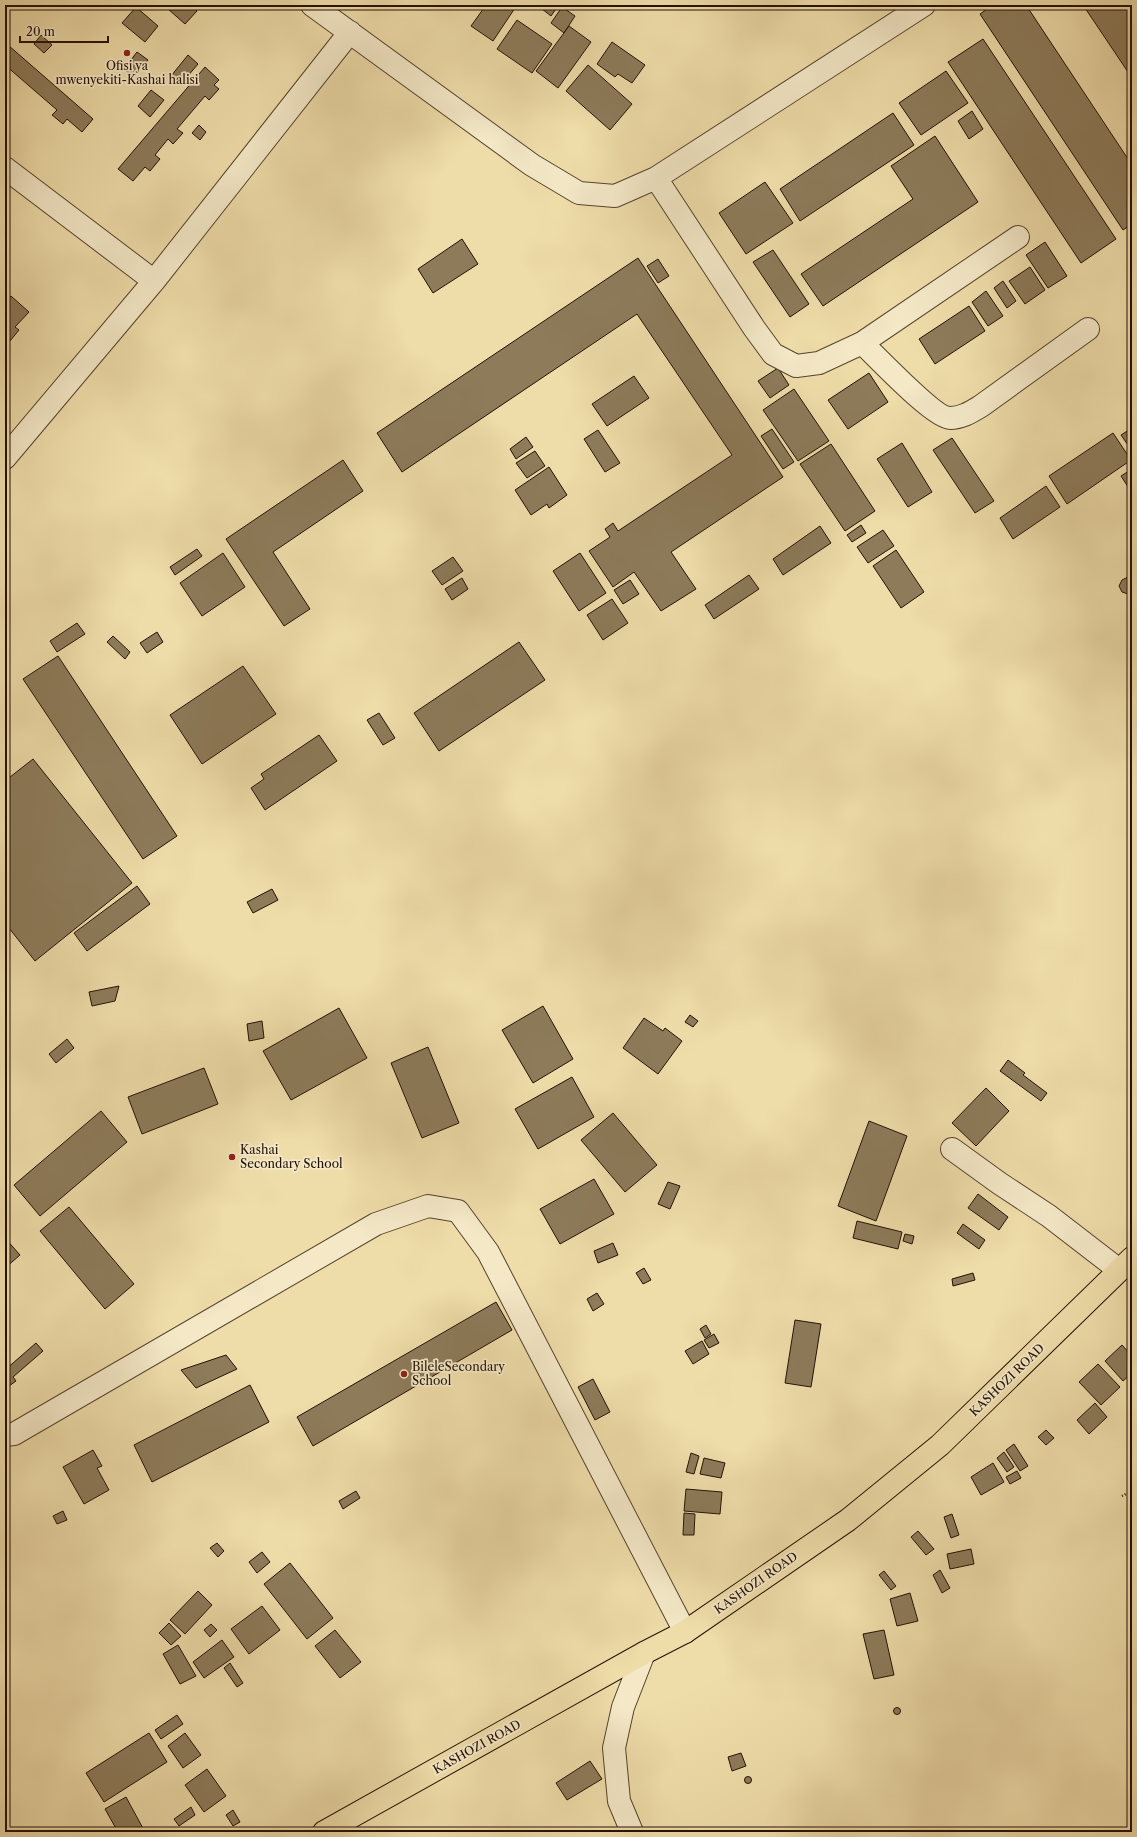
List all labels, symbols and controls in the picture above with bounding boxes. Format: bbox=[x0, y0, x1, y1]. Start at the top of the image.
scale bar bbox=[20, 18, 108, 44]
text: 20 m bbox=[26, 24, 55, 39]
marker: Ofisi ya mwenyekiti-Kashai halisi bbox=[122, 48, 132, 58]
place label: Ofisi ya mwenyekiti-Kashai halisi bbox=[56, 58, 199, 87]
place label: Kashai Secondary School bbox=[240, 1142, 343, 1171]
marker: Kashai Secondary School bbox=[227, 1152, 237, 1162]
street label: KASHOZI ROAD bbox=[966, 1340, 1047, 1419]
place label: BileleSecondary School bbox=[412, 1359, 505, 1388]
marker: BileleSecondary School bbox=[399, 1369, 409, 1379]
street label: KASHOZI ROAD bbox=[711, 1548, 800, 1617]
street label: KASHOZI ROAD bbox=[430, 1716, 524, 1777]

